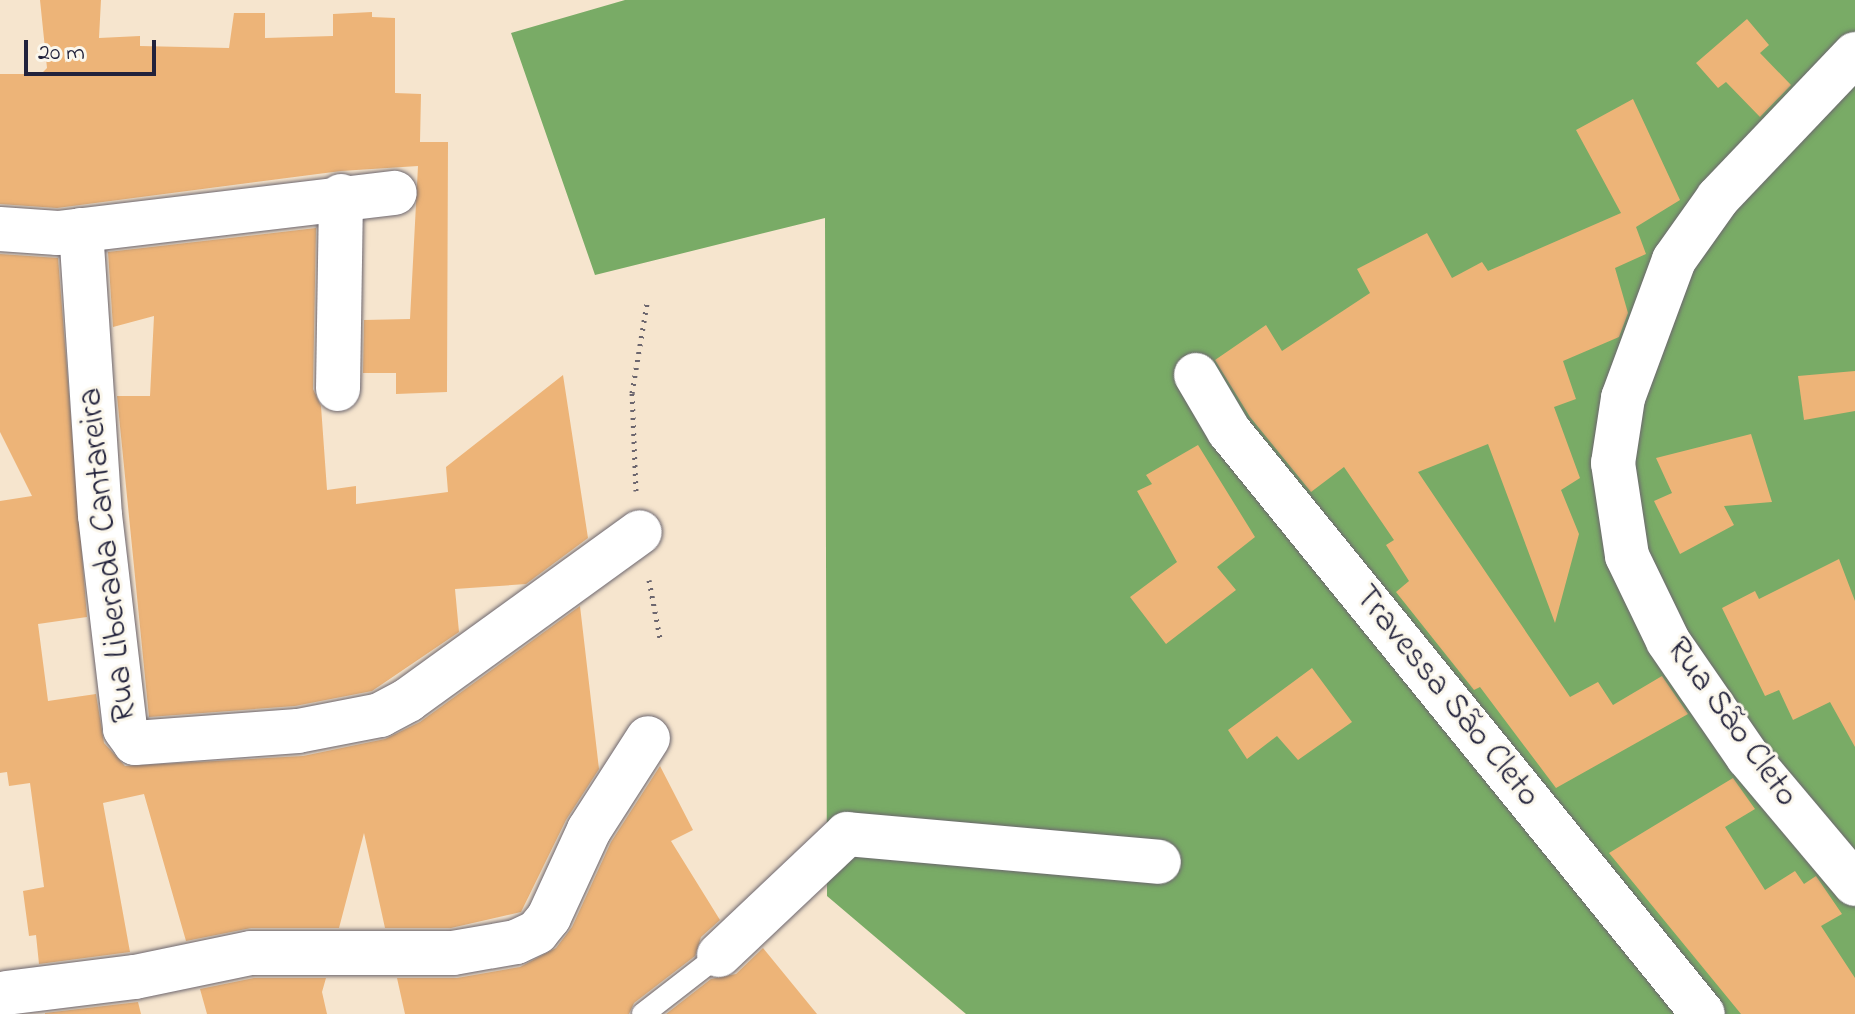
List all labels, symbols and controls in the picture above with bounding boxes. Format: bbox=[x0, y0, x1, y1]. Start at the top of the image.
scale bar bbox=[28, 24, 160, 74]
text: 20 m bbox=[38, 36, 85, 71]
street label: Rua Liberada Cantareira bbox=[71, 386, 147, 724]
street label: Travessa São Cleto bbox=[1344, 578, 1548, 816]
street label: Rua São Cleto bbox=[1656, 631, 1806, 815]

